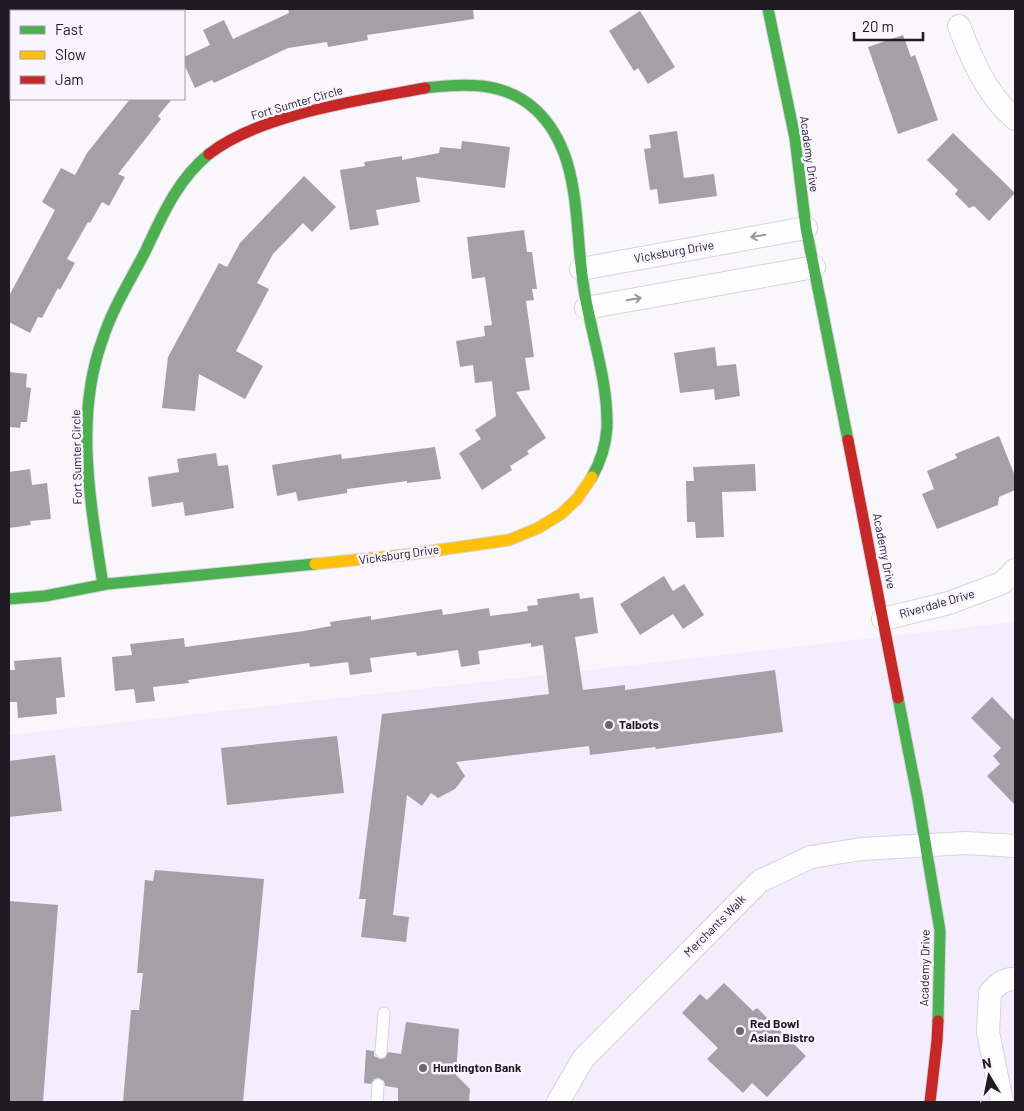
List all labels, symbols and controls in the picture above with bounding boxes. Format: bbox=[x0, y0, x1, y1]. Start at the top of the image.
legend bbox=[10, 10, 185, 100]
scale bar bbox=[854, 10, 923, 42]
text: 20 m bbox=[862, 17, 894, 35]
text: Fast bbox=[55, 20, 83, 38]
text: Slow bbox=[55, 45, 86, 63]
text: Jam bbox=[55, 70, 84, 88]
street label: Fort Sumter Circle bbox=[249, 82, 344, 122]
street label: Academy Drive bbox=[798, 115, 822, 193]
one-way arrow bbox=[750, 232, 766, 242]
street label: Vicksburg Drive bbox=[633, 237, 715, 265]
one-way arrow bbox=[625, 294, 641, 304]
street label: Fort Sumter Circle bbox=[68, 409, 84, 505]
street label: Academy Drive bbox=[871, 512, 899, 590]
street label: Vicksburg Drive bbox=[358, 541, 440, 567]
street label: Riverdale Drive bbox=[898, 586, 976, 620]
place label: Talbots bbox=[619, 717, 659, 731]
marker: Talbots bbox=[603, 719, 615, 731]
street label: Merchants Walk bbox=[680, 891, 748, 959]
street label: Academy Drive bbox=[916, 929, 932, 1007]
place label: Red Bowl Asian Bistro bbox=[750, 1016, 815, 1044]
marker: Red Bowl Asian Bistro bbox=[734, 1025, 746, 1037]
north arrow bbox=[964, 1051, 1014, 1101]
text: N bbox=[981, 1054, 993, 1072]
place label: Huntington Bank bbox=[433, 1060, 522, 1074]
marker: Huntington Bank bbox=[417, 1062, 429, 1074]

